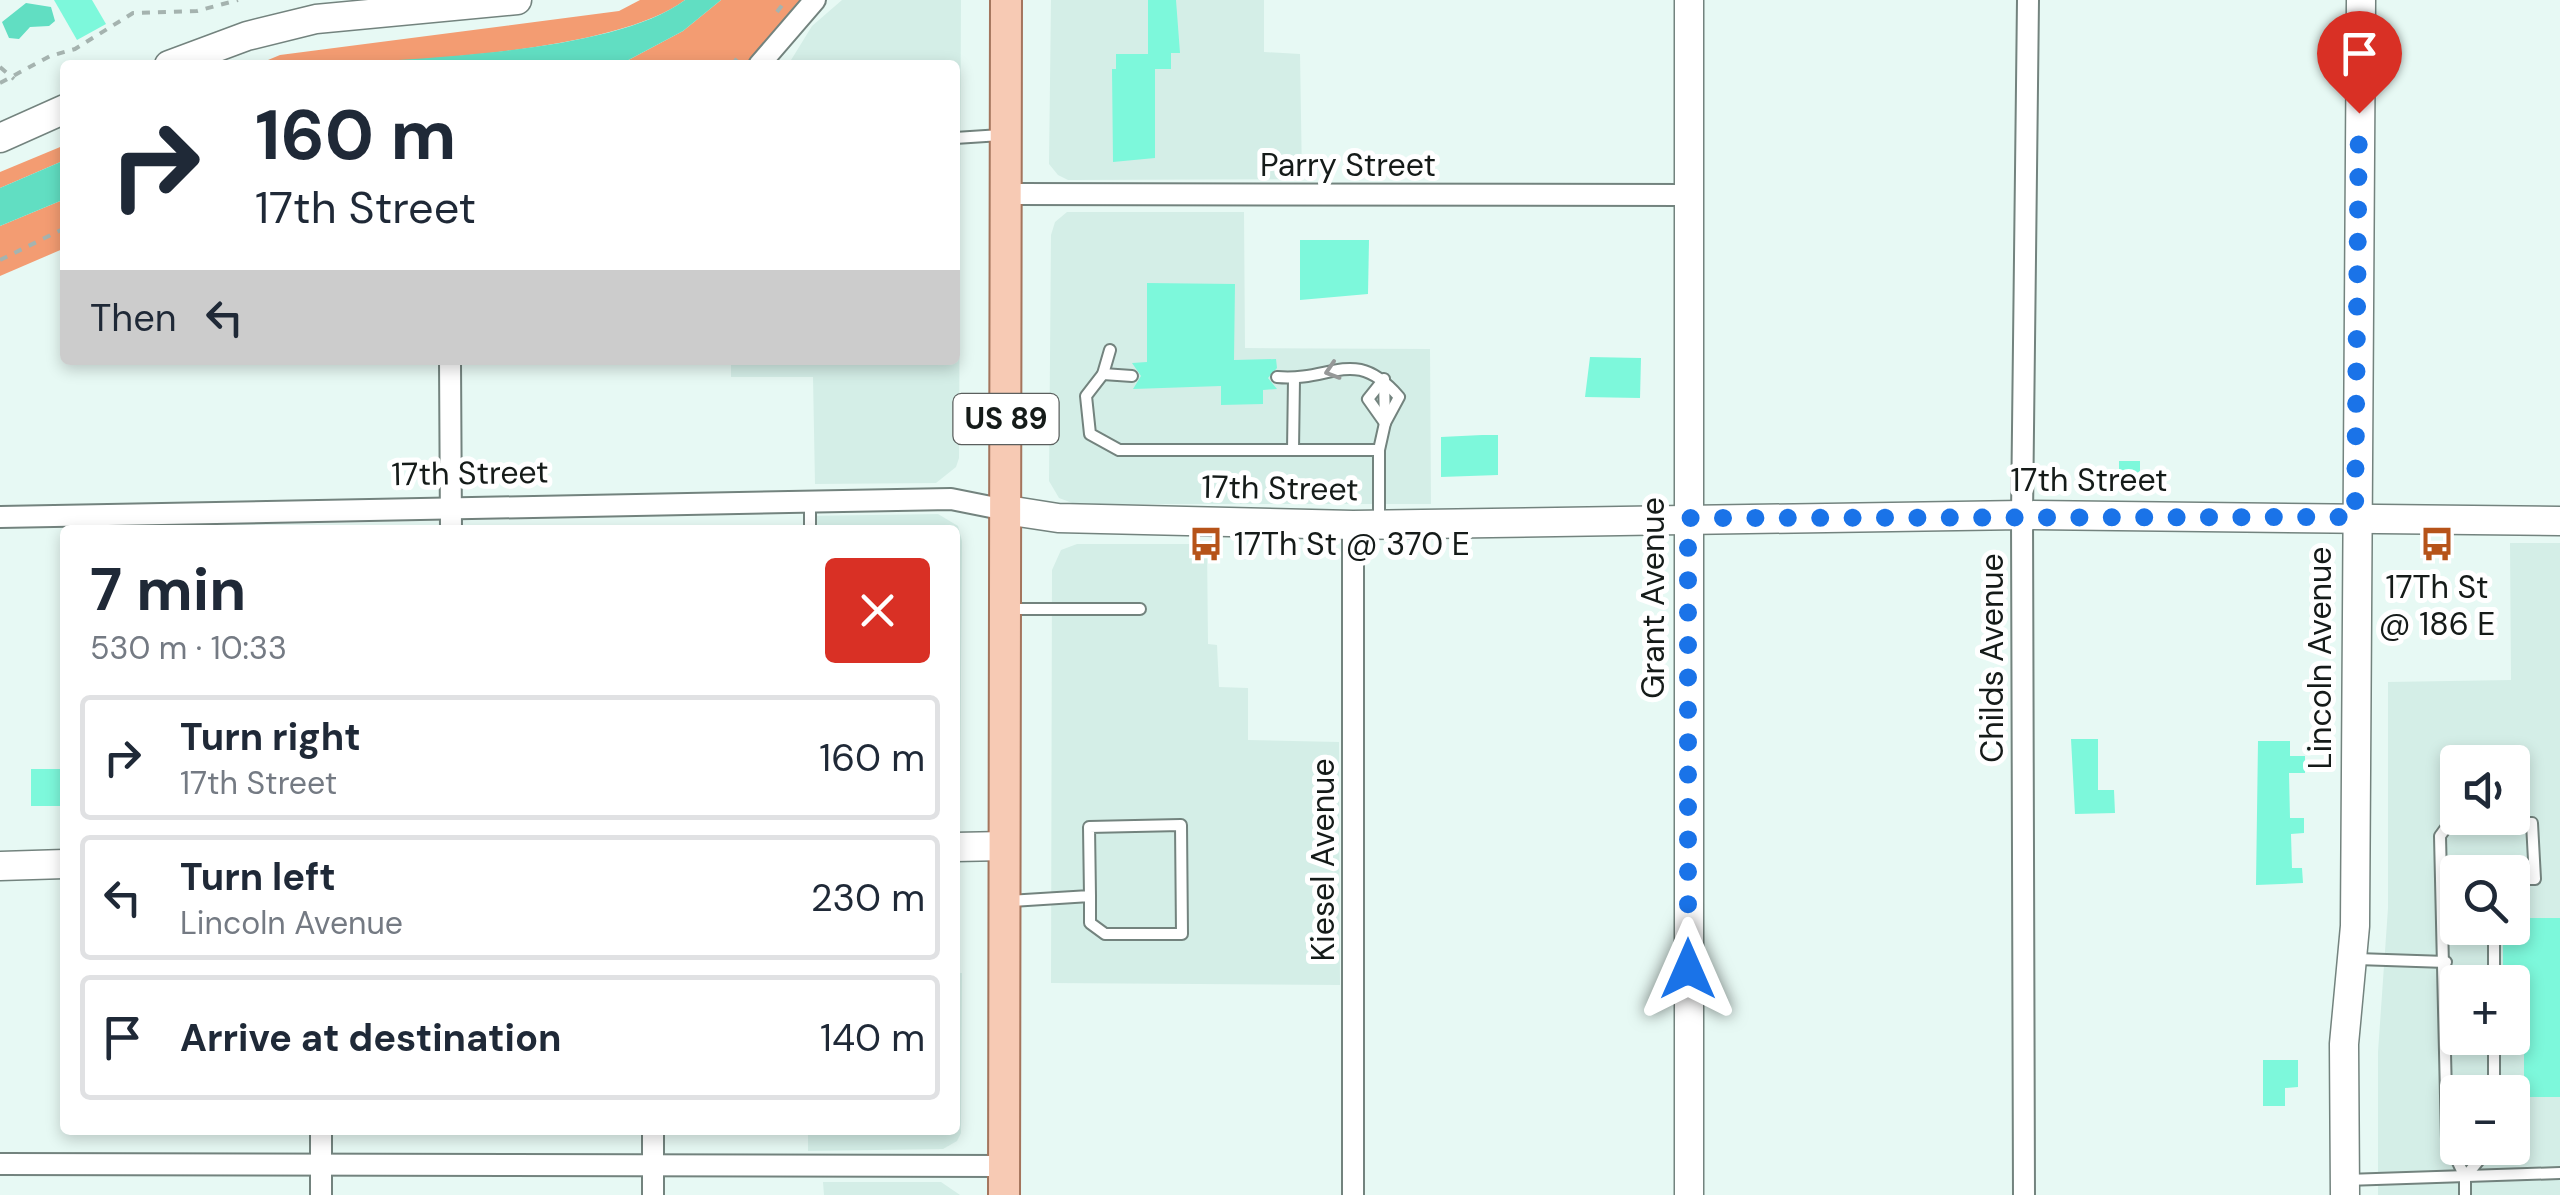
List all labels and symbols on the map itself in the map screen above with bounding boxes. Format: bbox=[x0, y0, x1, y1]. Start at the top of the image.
pin bbox=[2317, 11, 2402, 114]
street label: Parry Street bbox=[1260, 144, 1436, 186]
one-way arrow bbox=[1325, 359, 1342, 380]
road number: US 89 bbox=[954, 394, 1058, 444]
street label: 17th Street bbox=[391, 451, 549, 495]
street label: 17th Street bbox=[2010, 459, 2168, 501]
street label: 17th Street bbox=[1201, 466, 1359, 510]
street label: Grant Avenue bbox=[1632, 497, 1674, 699]
place label: 17Th St @ 370 E bbox=[1234, 523, 1470, 565]
bus stop icon: 17Th St @ 370 E bbox=[1187, 525, 1225, 563]
bus stop icon: 17Th St @ 186 E bbox=[2418, 525, 2456, 563]
street label: Lincoln Avenue bbox=[2299, 547, 2341, 769]
street label: Childs Avenue bbox=[1971, 553, 2013, 763]
place label: 17Th St @ 186 E bbox=[2379, 566, 2495, 645]
street label: Kiesel Avenue bbox=[1302, 758, 1344, 962]
position arrow bbox=[1636, 917, 1740, 1021]

